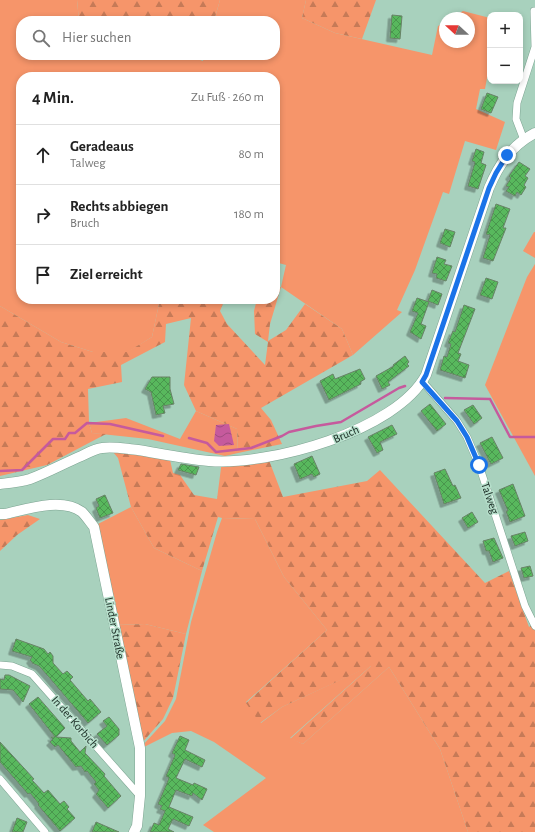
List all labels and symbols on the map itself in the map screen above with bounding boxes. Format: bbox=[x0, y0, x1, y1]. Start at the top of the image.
north arrow bbox=[439, 12, 475, 48]
route end bbox=[498, 146, 516, 164]
street label: Bruch bbox=[331, 423, 361, 445]
route start bbox=[470, 456, 488, 474]
street label: Talweg bbox=[479, 481, 501, 516]
street label: Linder Straße bbox=[103, 596, 127, 660]
street label: In der Korbich bbox=[49, 694, 101, 750]

